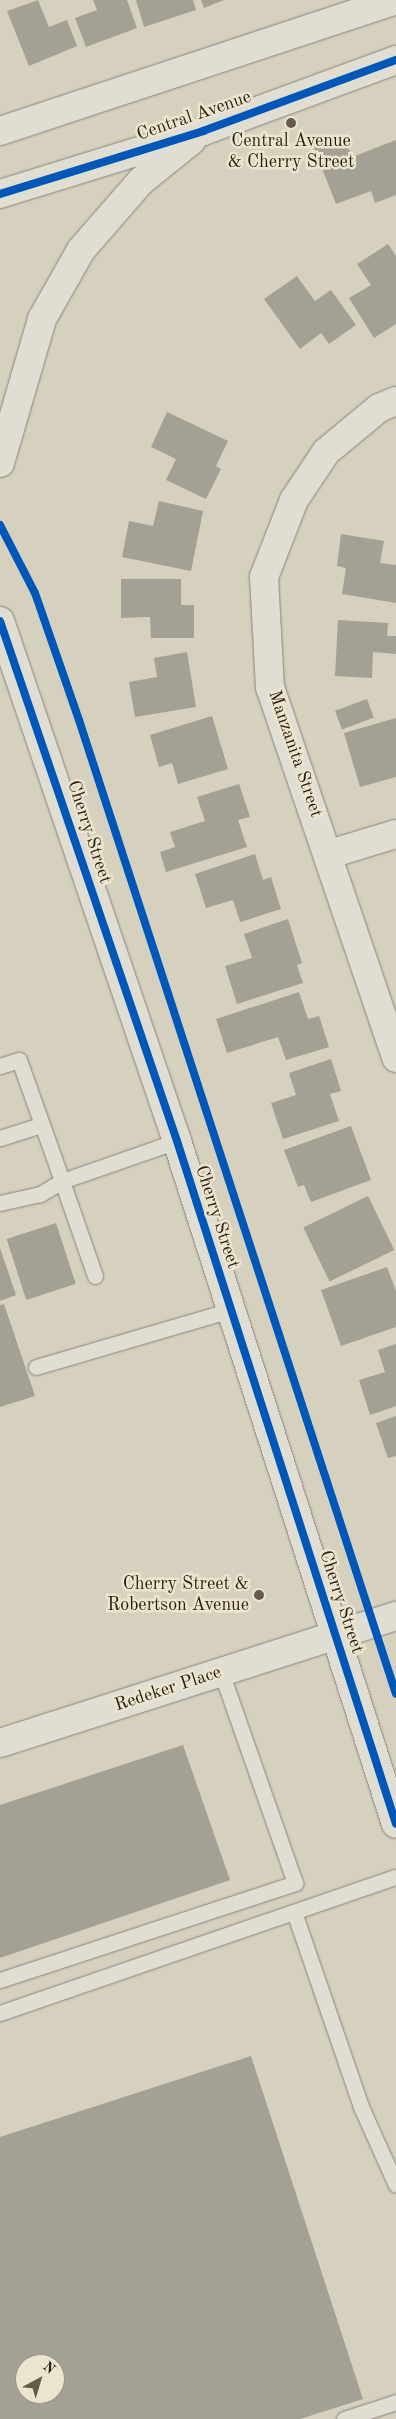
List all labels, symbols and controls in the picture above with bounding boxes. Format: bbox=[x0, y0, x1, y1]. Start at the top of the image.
street label: Central Avenue bbox=[134, 86, 254, 146]
marker: Central Avenue & Cherry Street bbox=[285, 117, 297, 129]
place label: Central Avenue & Cherry Street bbox=[228, 131, 354, 173]
street label: Manzanita Street bbox=[263, 688, 327, 820]
street label: Cherry Street bbox=[62, 778, 116, 886]
street label: Cherry Street bbox=[190, 1163, 244, 1271]
street label: Cherry Street bbox=[314, 1548, 368, 1656]
place label: Cherry Street & Robertson Avenue bbox=[107, 1574, 249, 1616]
marker: Cherry Street & Robertson Avenue bbox=[253, 1589, 265, 1601]
street label: Redeker Place bbox=[112, 1662, 224, 1716]
north arrow bbox=[15, 2354, 65, 2404]
text: N bbox=[40, 2359, 57, 2377]

